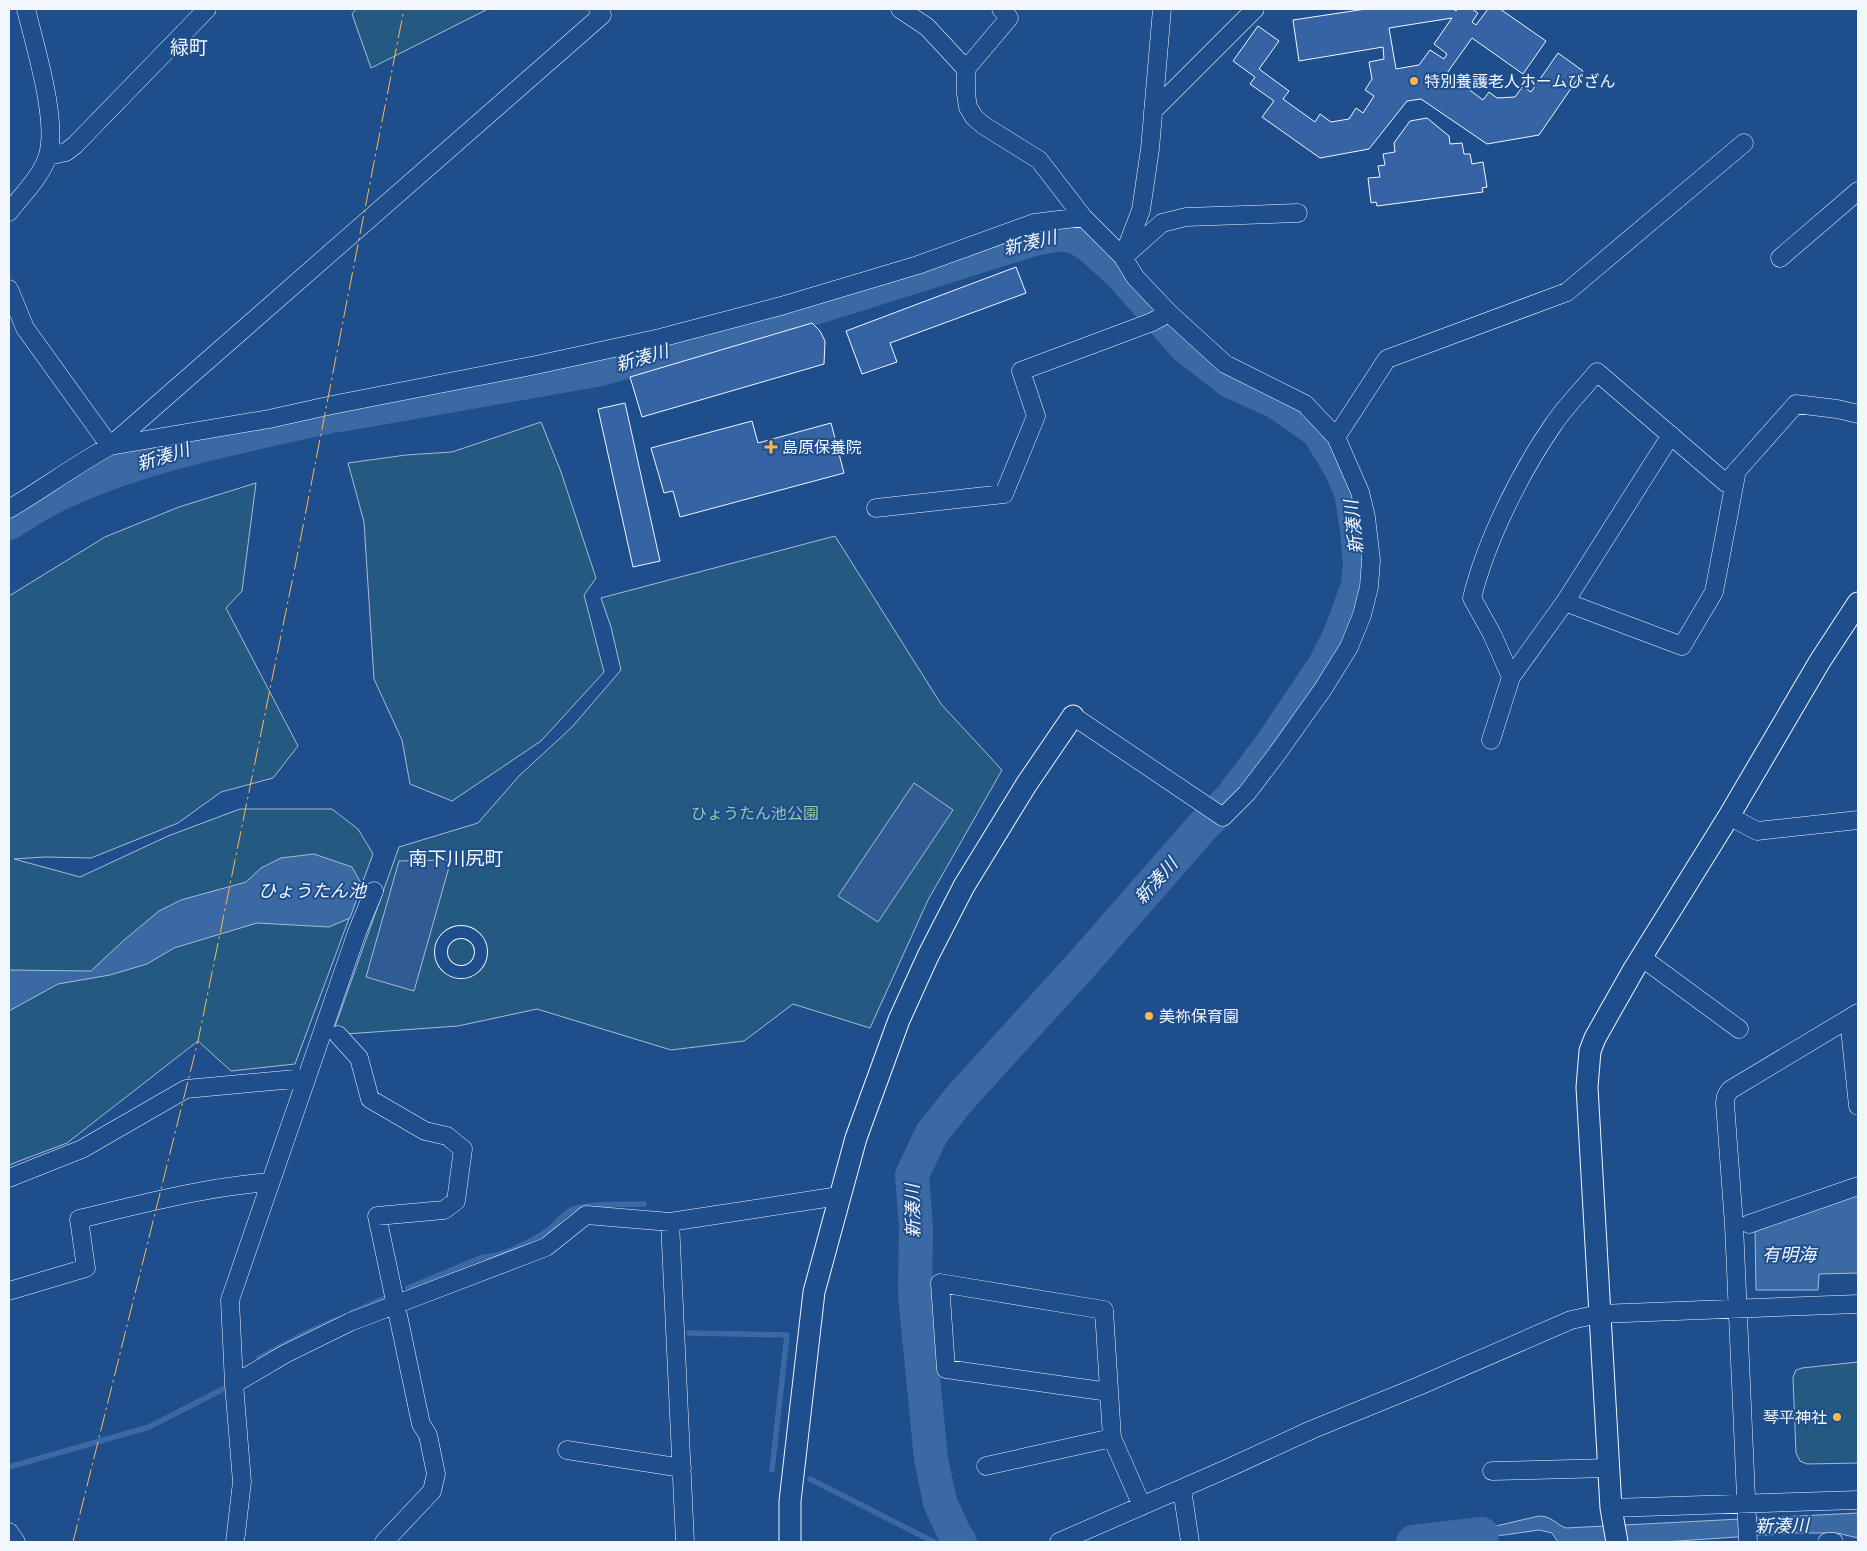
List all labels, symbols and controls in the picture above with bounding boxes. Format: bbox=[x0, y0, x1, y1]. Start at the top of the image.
district label: 緑町 bbox=[170, 36, 208, 58]
place label: 特別養護老人ホームびざん bbox=[1424, 72, 1616, 90]
marker: 特別養護老人ホームびざん bbox=[1408, 75, 1420, 87]
water label: 新湊川 bbox=[1001, 226, 1060, 258]
water label: 新湊川 bbox=[613, 339, 672, 374]
water label: 新湊川 bbox=[134, 438, 193, 474]
place label: 島原保養院 bbox=[782, 438, 862, 456]
marker: 島原保養院 bbox=[764, 440, 778, 454]
water label: 新湊川 bbox=[1340, 497, 1366, 555]
park label: ひょうたん池公園 bbox=[691, 804, 819, 822]
district label: 南下川尻町 bbox=[408, 847, 504, 869]
water label: 新湊川 bbox=[1130, 852, 1182, 907]
water label: ひょうたん池 bbox=[258, 880, 368, 900]
place label: 美祢保育園 bbox=[1159, 1007, 1239, 1025]
marker: 美祢保育園 bbox=[1143, 1010, 1155, 1022]
water label: 新湊川 bbox=[901, 1182, 922, 1238]
water label: 有明海 bbox=[1762, 1244, 1819, 1264]
place label: 琴平神社 bbox=[1763, 1408, 1827, 1426]
marker: 琴平神社 bbox=[1831, 1411, 1843, 1423]
water label: 新湊川 bbox=[1755, 1514, 1811, 1535]

